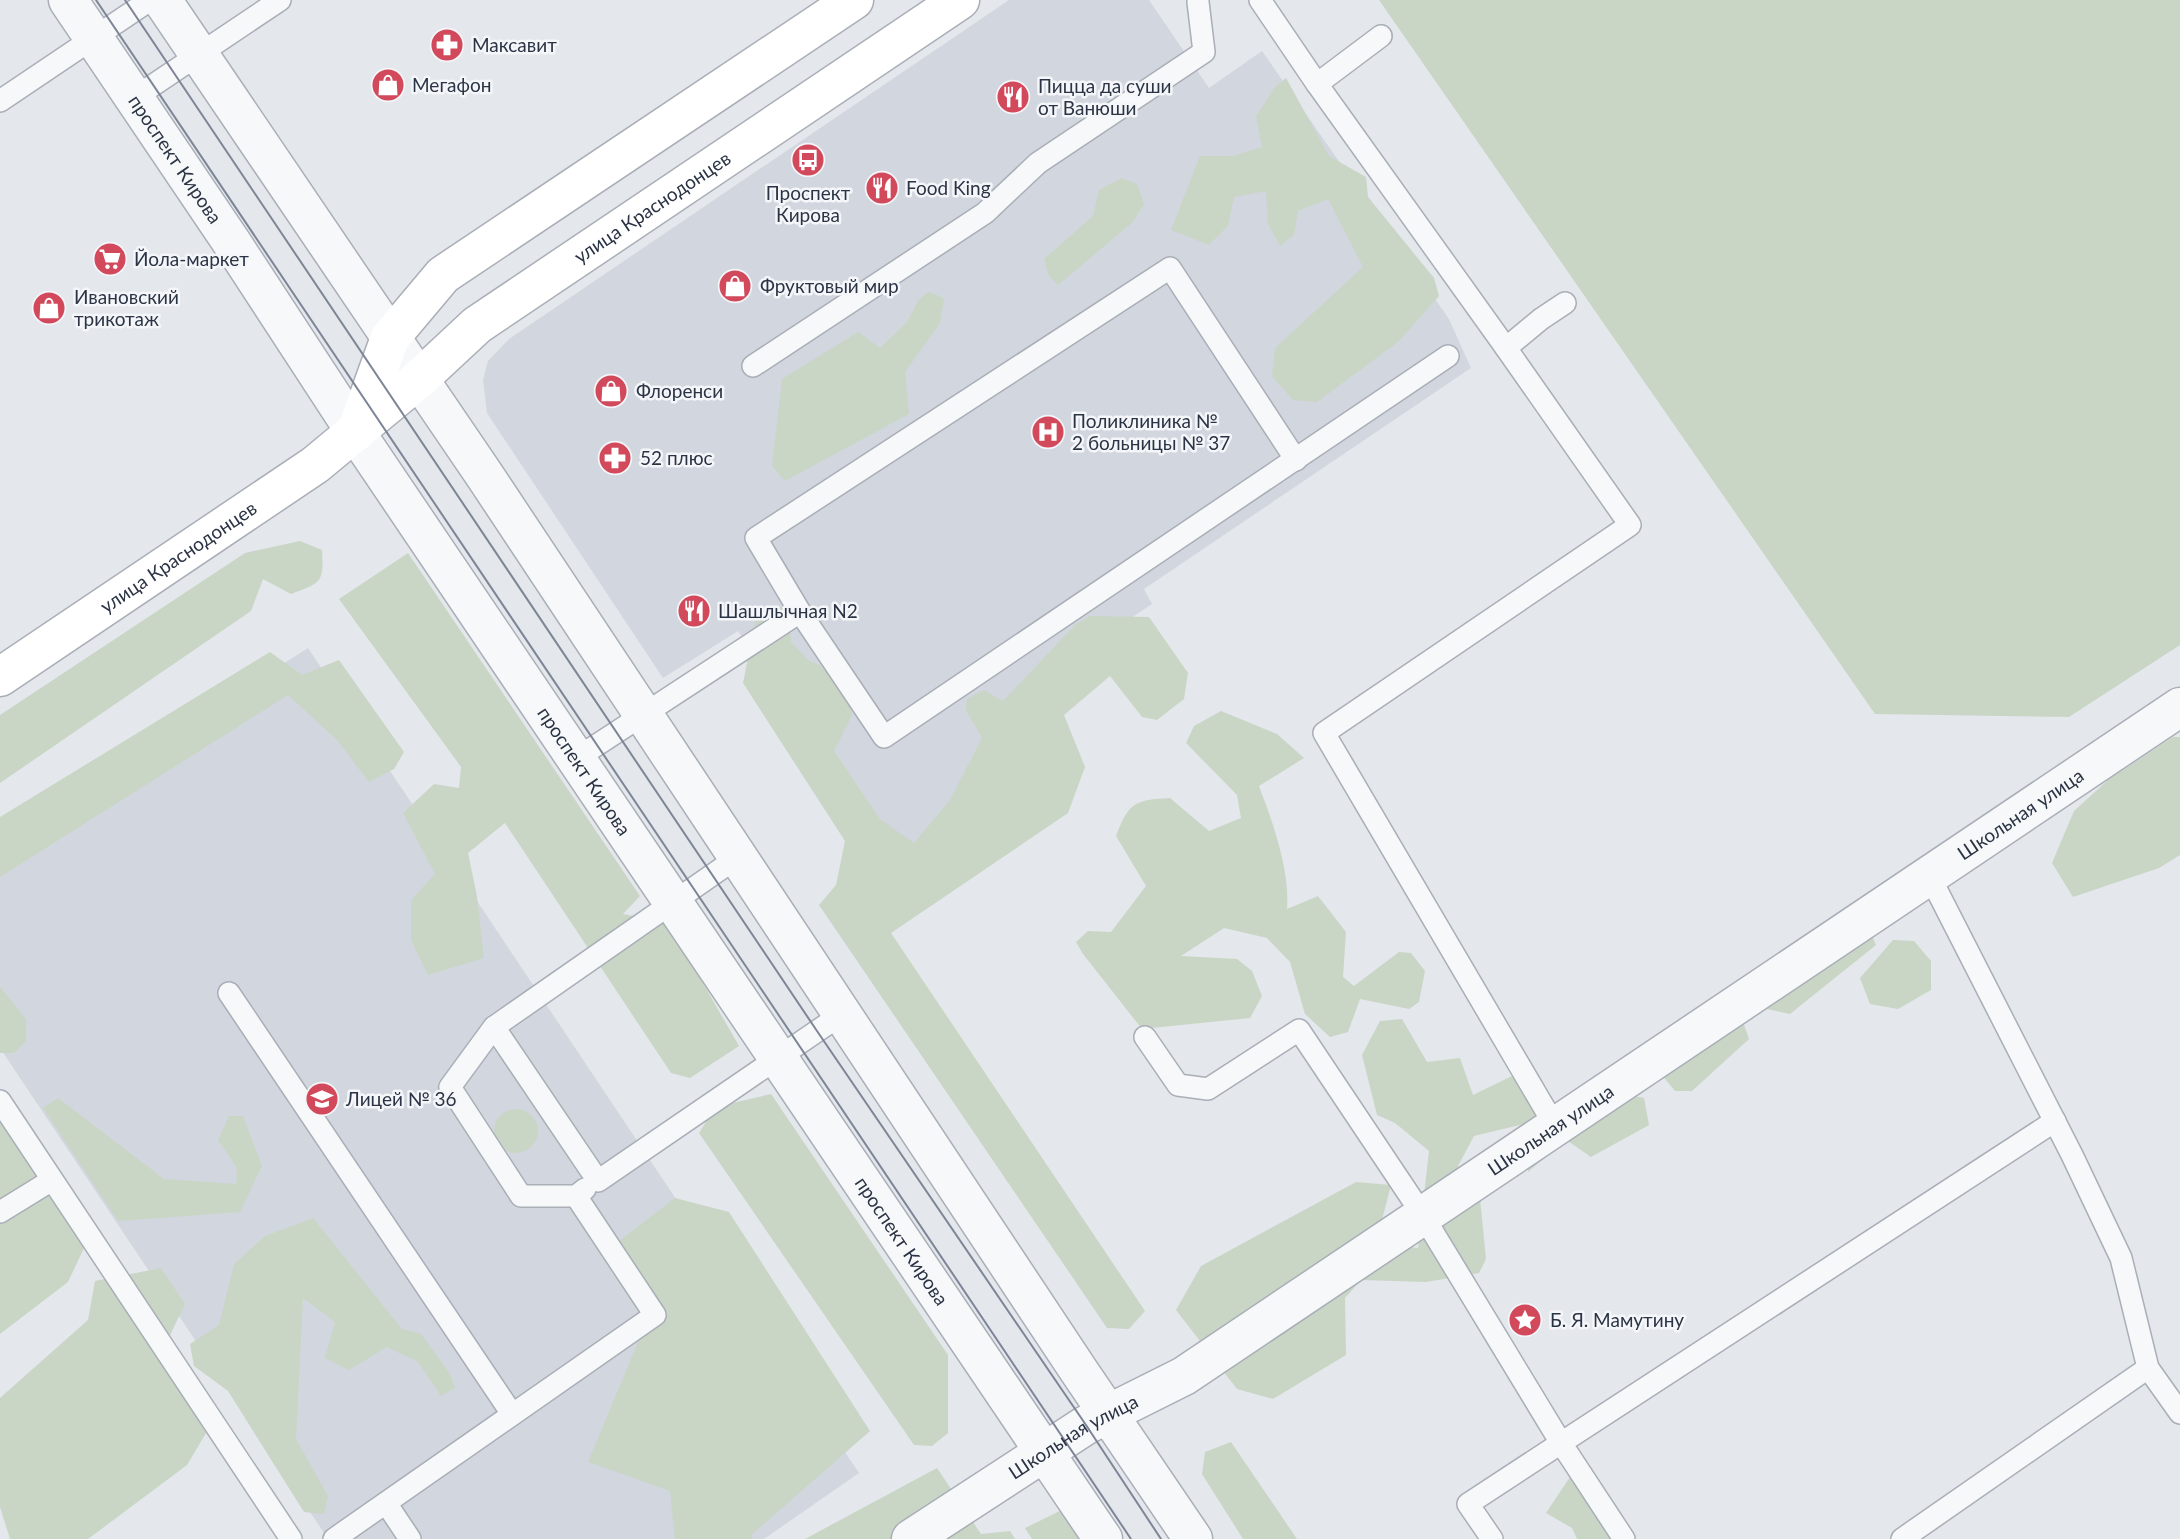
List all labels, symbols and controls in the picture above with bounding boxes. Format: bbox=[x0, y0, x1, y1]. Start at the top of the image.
pharmacy icon: Максавит bbox=[428, 26, 466, 64]
place label: Максавит bbox=[472, 33, 557, 56]
shop icon: Мегафон bbox=[369, 66, 407, 104]
place label: Мегафон bbox=[412, 73, 491, 96]
place label: Пицца да суши от Ванюши bbox=[1038, 74, 1172, 119]
restaurant icon: Пицца да суши от Ванюши bbox=[994, 78, 1032, 116]
street label: проспект Кирова bbox=[124, 90, 227, 228]
bus stop icon: Проспект Кирова bbox=[789, 141, 827, 179]
street label: улица Краснодонцев bbox=[569, 146, 734, 268]
restaurant icon: Food King bbox=[863, 169, 901, 207]
place label: Food King bbox=[906, 176, 991, 199]
place label: Проспект Кирова bbox=[766, 181, 851, 226]
supermarket icon: Йола-маркет bbox=[91, 240, 129, 278]
place label: Йола-маркет bbox=[134, 247, 249, 270]
shop icon: Фруктовый мир bbox=[716, 267, 754, 305]
place label: Фруктовый мир bbox=[760, 274, 899, 297]
place label: Ивановский трикотаж bbox=[74, 285, 179, 330]
shop icon: Ивановский трикотаж bbox=[30, 289, 68, 327]
shop icon: Флоренси bbox=[592, 372, 630, 410]
place label: Флоренси bbox=[636, 379, 723, 402]
place label: Поликлиника № 2 больницы № 37 bbox=[1072, 409, 1230, 454]
hospital icon: Поликлиника № 2 больницы № 37 bbox=[1029, 413, 1067, 451]
pharmacy icon: 52 плюс bbox=[596, 439, 634, 477]
place label: 52 плюс bbox=[640, 446, 713, 469]
street label: улица Краснодонцев bbox=[96, 496, 261, 617]
restaurant icon: Шашлычная N2 bbox=[675, 592, 713, 630]
place label: Шашлычная N2 bbox=[718, 599, 858, 622]
street label: проспект Кирова bbox=[533, 702, 636, 839]
street label: Школьная улица bbox=[1953, 763, 2087, 864]
street label: Школьная улица bbox=[1483, 1079, 1618, 1180]
school or university icon: Лицей № 36 bbox=[303, 1080, 341, 1118]
place label: Лицей № 36 bbox=[345, 1087, 457, 1110]
street label: проспект Кирова bbox=[851, 1172, 954, 1309]
place icon: Б. Я. Мамутину bbox=[1506, 1301, 1544, 1339]
place label: Б. Я. Мамутину bbox=[1550, 1308, 1684, 1331]
street label: Школьная улица bbox=[1004, 1389, 1142, 1483]

